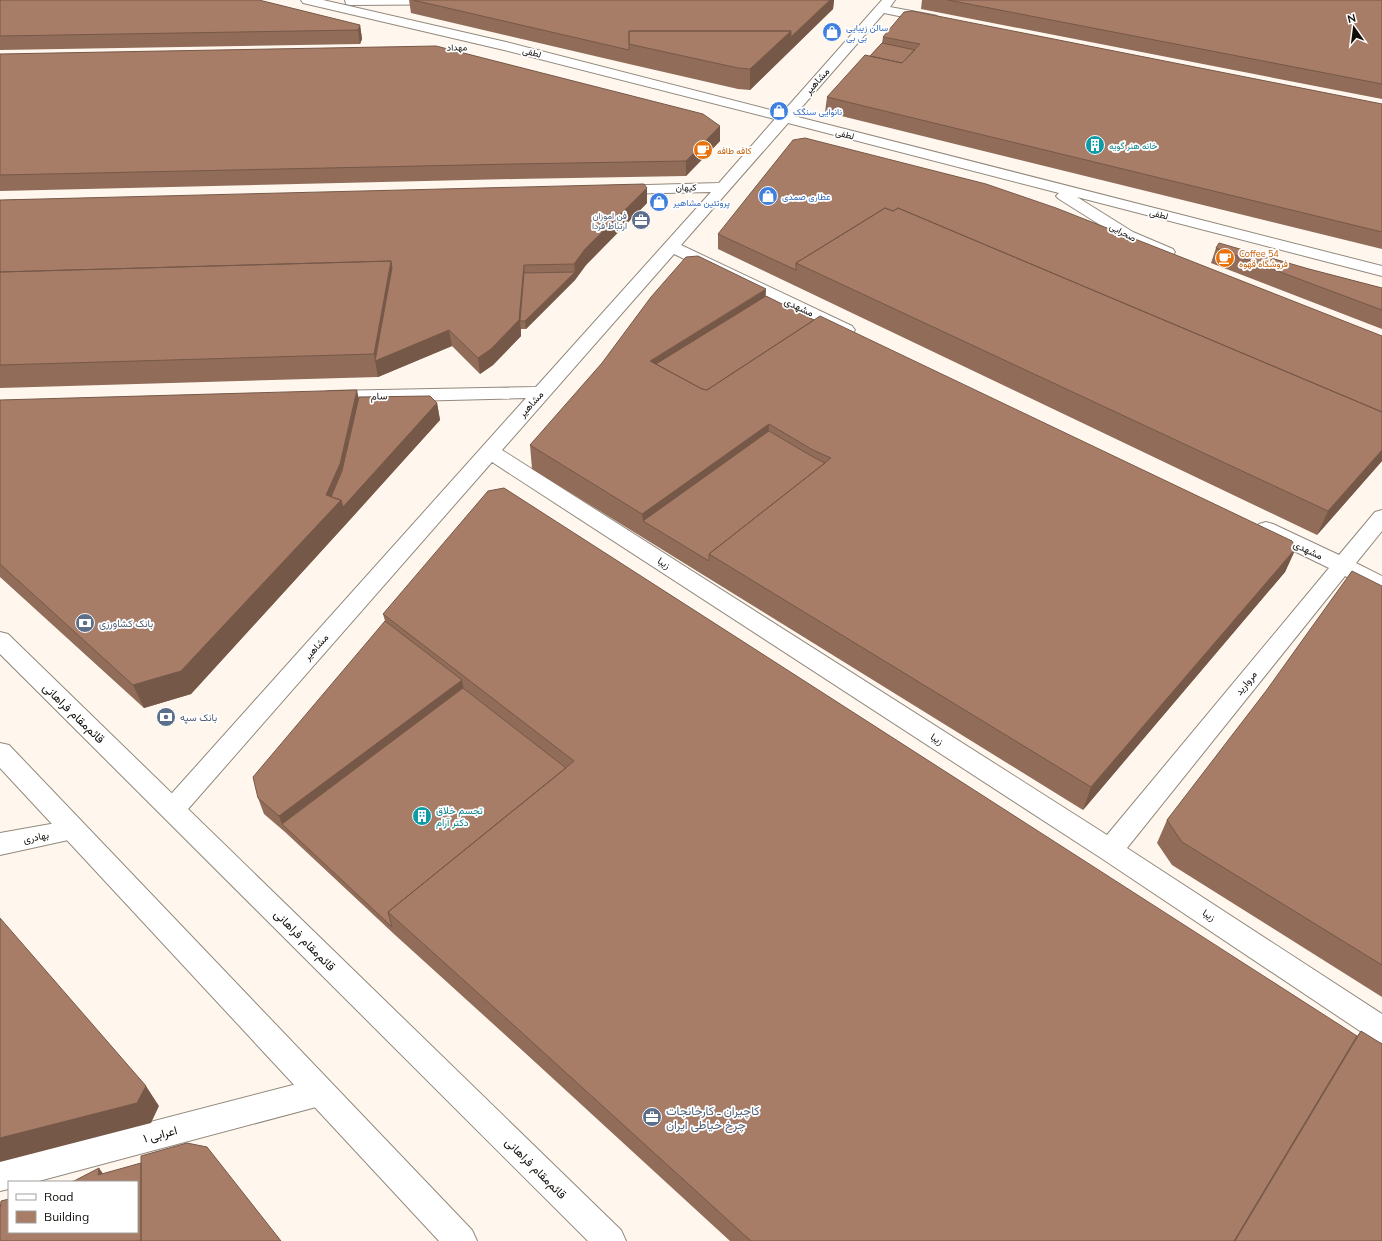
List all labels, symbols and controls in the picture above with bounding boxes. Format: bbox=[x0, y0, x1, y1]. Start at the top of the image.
north arrow bbox=[1334, 8, 1374, 48]
text: N bbox=[1346, 10, 1357, 26]
shop icon: سالن زیبایی بی بی bbox=[821, 21, 843, 43]
place label: سالن زیبایی بی بی bbox=[846, 22, 888, 43]
street label: مهداد bbox=[447, 41, 468, 54]
street label: لطفی bbox=[521, 44, 543, 60]
street label: مشاهیر bbox=[801, 65, 832, 98]
shop icon: نانوایی سنگک bbox=[768, 100, 790, 122]
place label: نانوایی سنگک bbox=[793, 106, 842, 118]
street label: لطفی bbox=[834, 126, 856, 142]
building icon: خانه هنر گویه bbox=[1084, 134, 1106, 156]
cafe icon: کافه طافه bbox=[692, 139, 714, 161]
place label: خانه هنر گویه bbox=[1109, 140, 1158, 152]
place label: کافه طافه bbox=[717, 145, 751, 156]
street label: کیهان bbox=[676, 181, 696, 194]
shop icon: عطاری صمدی bbox=[757, 185, 779, 207]
shop icon: پروتئین مشاهیر bbox=[648, 191, 670, 213]
place label: عطاری صمدی bbox=[782, 191, 831, 203]
place label: پروتئین مشاهیر bbox=[672, 197, 730, 209]
street label: لطفی bbox=[1148, 206, 1170, 222]
office icon: فن اموزان ارتباط فردا bbox=[630, 209, 652, 231]
place label: فن اموزان ارتباط فردا bbox=[592, 210, 627, 232]
street label: صحرایی bbox=[1107, 220, 1139, 245]
cafe icon: Coffee 54 فروشگاه قهوه bbox=[1214, 247, 1236, 269]
place label: Coffee 54 فروشگاه قهوه bbox=[1239, 248, 1288, 270]
street label: مشهدی bbox=[782, 295, 816, 319]
street label: مشاهیر bbox=[515, 388, 546, 421]
street label: سام bbox=[371, 389, 387, 403]
street label: مشهدی bbox=[1291, 538, 1325, 562]
street label: زیبا bbox=[655, 554, 673, 572]
bank icon: بانک کشاورزی bbox=[74, 612, 96, 634]
place label: بانک کشاورزی bbox=[99, 617, 153, 630]
street label: مشاهیر bbox=[300, 631, 331, 664]
street label: مروارید bbox=[1232, 668, 1260, 698]
street label: قائم‌مقام فراهانی bbox=[39, 680, 108, 747]
bank icon: بانک سپه bbox=[155, 706, 177, 728]
place label: بانک سپه bbox=[180, 711, 217, 725]
street label: زیبا bbox=[928, 730, 946, 748]
place label: تجسم خلاق دکتر آرام bbox=[436, 804, 483, 829]
building icon: تجسم خلاق دکتر آرام bbox=[411, 805, 433, 827]
street label: بهادری bbox=[22, 828, 50, 846]
street label: قائم‌مقام فراهانی bbox=[271, 906, 339, 974]
street label: زیبا bbox=[1200, 906, 1218, 924]
place label: کاچیران ـ کارخانجات چرخ خیاطی ایران bbox=[666, 1103, 760, 1134]
office icon: کاچیران ـ کارخانجات چرخ خیاطی ایران bbox=[641, 1106, 663, 1128]
street label: اعرابی ۱ bbox=[141, 1122, 179, 1147]
street label: قائم‌مقام فراهانی bbox=[502, 1134, 570, 1202]
legend bbox=[8, 1181, 138, 1233]
text: Road bbox=[44, 1189, 73, 1204]
text: Building bbox=[44, 1209, 89, 1224]

